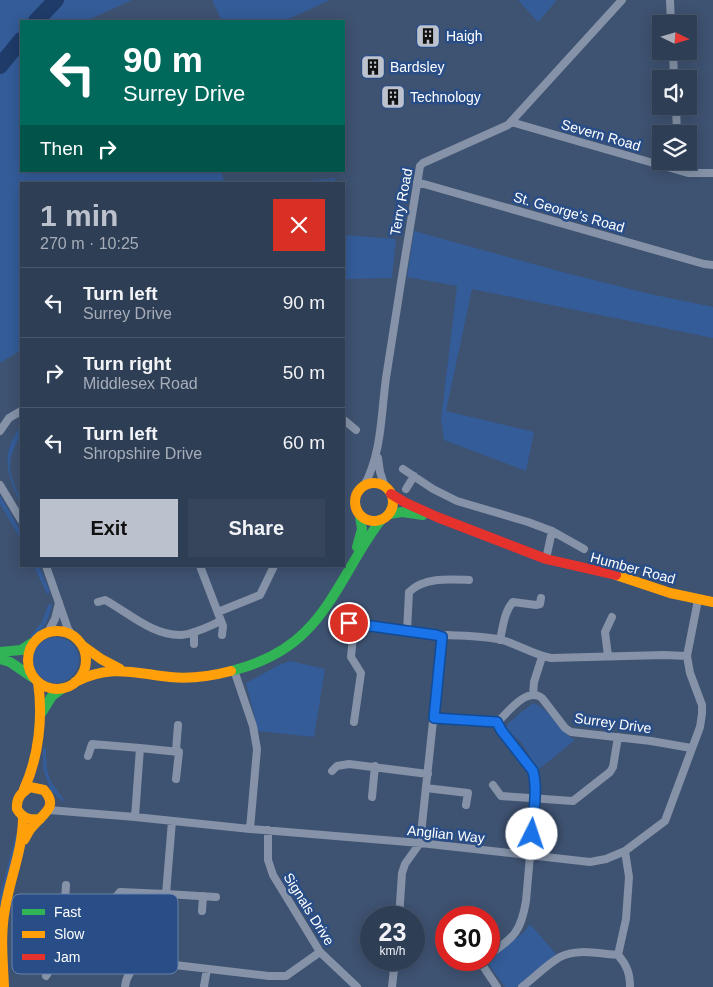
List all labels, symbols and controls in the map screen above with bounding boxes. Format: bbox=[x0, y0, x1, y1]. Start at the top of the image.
north arrow bbox=[652, 15, 698, 60]
map controls bbox=[652, 15, 697, 170]
building icon: Haigh bbox=[415, 23, 441, 49]
place label: Haigh bbox=[446, 28, 483, 44]
icon: left bbox=[40, 40, 105, 105]
text: 90 m bbox=[123, 40, 203, 79]
building icon: Bardsley bbox=[360, 54, 386, 80]
place label: Bardsley bbox=[390, 59, 444, 75]
button: sound bbox=[652, 70, 697, 115]
text: Surrey Drive bbox=[123, 81, 245, 106]
building icon: Technology bbox=[380, 84, 406, 110]
place label: Technology bbox=[410, 89, 481, 105]
street label: Severn Road bbox=[560, 116, 642, 154]
button: layers bbox=[652, 125, 697, 170]
icon: right bbox=[93, 135, 121, 163]
text: Then bbox=[40, 138, 83, 159]
street label: Terry Road bbox=[387, 167, 415, 237]
street label: St. George's Road bbox=[512, 188, 626, 236]
text: 1 min bbox=[40, 199, 118, 232]
button: close bbox=[273, 199, 325, 251]
text: 270 m · 10:25 bbox=[40, 235, 139, 252]
text: Turn left bbox=[83, 283, 158, 304]
icon: left bbox=[40, 289, 68, 317]
text: 90 m bbox=[283, 292, 325, 313]
text: Surrey Drive bbox=[83, 305, 172, 322]
text: Turn right bbox=[83, 353, 171, 374]
icon: right bbox=[40, 359, 68, 387]
text: 50 m bbox=[283, 362, 325, 383]
text: Middlesex Road bbox=[83, 375, 198, 392]
text: Turn left bbox=[83, 423, 158, 444]
icon: left bbox=[40, 429, 68, 457]
text: 60 m bbox=[283, 432, 325, 453]
text: Shropshire Drive bbox=[83, 445, 202, 462]
button: Exit bbox=[40, 499, 178, 557]
button: Share bbox=[188, 499, 325, 557]
street label: Humber Road bbox=[589, 549, 677, 587]
pin bbox=[328, 602, 370, 644]
icon: arrive bbox=[335, 609, 363, 637]
street label: Surrey Drive bbox=[573, 710, 653, 736]
position arrow bbox=[505, 807, 557, 859]
street label: Anglian Way bbox=[406, 822, 486, 846]
street label: Signals Drive bbox=[280, 870, 338, 948]
legend bbox=[12, 894, 178, 974]
text: Fast bbox=[54, 904, 81, 920]
speed limit sign: 30 bbox=[435, 906, 500, 971]
text: 23 bbox=[379, 918, 406, 946]
text: Slow bbox=[54, 926, 85, 942]
text: km/h bbox=[379, 944, 406, 958]
text: Jam bbox=[54, 949, 80, 965]

